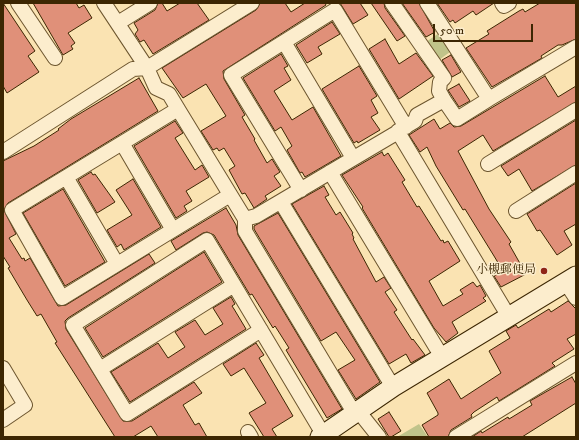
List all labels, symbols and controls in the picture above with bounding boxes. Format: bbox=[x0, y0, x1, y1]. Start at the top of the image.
scale bar bbox=[435, 16, 535, 42]
text: 50 m bbox=[440, 23, 464, 38]
place label: 小槻郵便局 bbox=[476, 264, 536, 278]
marker: 小槻郵便局 bbox=[539, 266, 549, 276]

